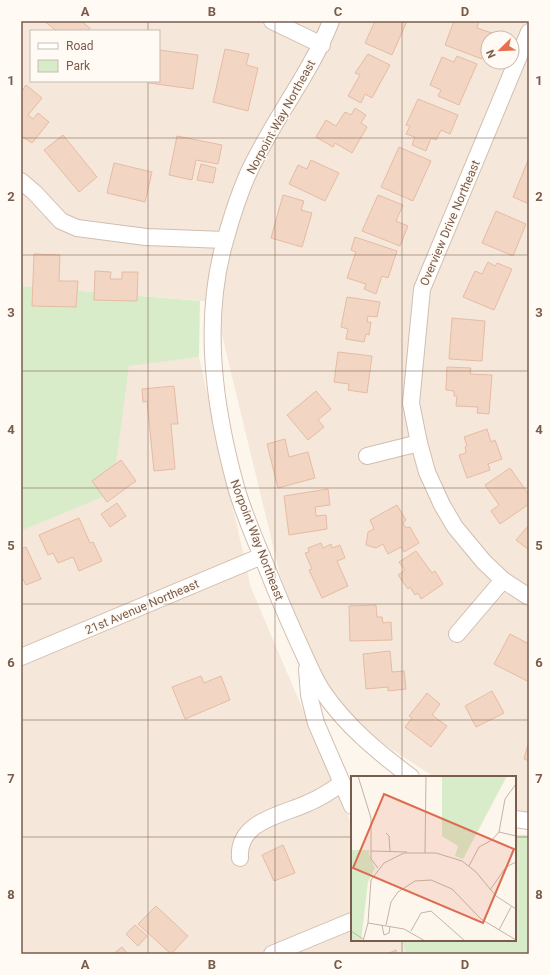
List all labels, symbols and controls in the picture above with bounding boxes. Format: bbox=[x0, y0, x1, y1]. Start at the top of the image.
text: A bbox=[81, 4, 90, 19]
text: B bbox=[208, 4, 216, 19]
text: C bbox=[334, 4, 343, 19]
text: D bbox=[461, 4, 469, 19]
legend bbox=[30, 30, 160, 82]
north arrow bbox=[480, 30, 520, 70]
text: Road bbox=[66, 39, 94, 53]
text: N bbox=[484, 47, 499, 60]
street label: Norpoint Way Northeast bbox=[244, 57, 318, 177]
text: Park bbox=[66, 59, 91, 73]
text: 1 bbox=[7, 73, 15, 88]
text: 1 bbox=[535, 73, 543, 88]
street label: Overview Drive Northeast bbox=[417, 158, 483, 288]
text: 2 bbox=[7, 189, 15, 204]
text: 2 bbox=[535, 189, 543, 204]
text: 3 bbox=[7, 305, 15, 320]
text: 3 bbox=[535, 305, 543, 320]
text: 4 bbox=[7, 422, 15, 437]
text: 4 bbox=[535, 422, 543, 437]
street label: Norpoint Way Northeast bbox=[227, 478, 287, 602]
text: 5 bbox=[7, 538, 15, 553]
text: 5 bbox=[535, 538, 543, 553]
street label: 21st Avenue Northeast bbox=[83, 577, 201, 637]
text: 6 bbox=[7, 655, 15, 670]
text: 6 bbox=[535, 655, 543, 670]
text: 7 bbox=[7, 771, 15, 786]
text: 7 bbox=[535, 771, 543, 786]
inset map bbox=[351, 776, 516, 941]
text: 8 bbox=[7, 887, 15, 902]
text: 8 bbox=[535, 887, 543, 902]
text: A bbox=[81, 957, 90, 972]
text: B bbox=[208, 957, 216, 972]
text: C bbox=[334, 957, 343, 972]
text: D bbox=[461, 957, 469, 972]

